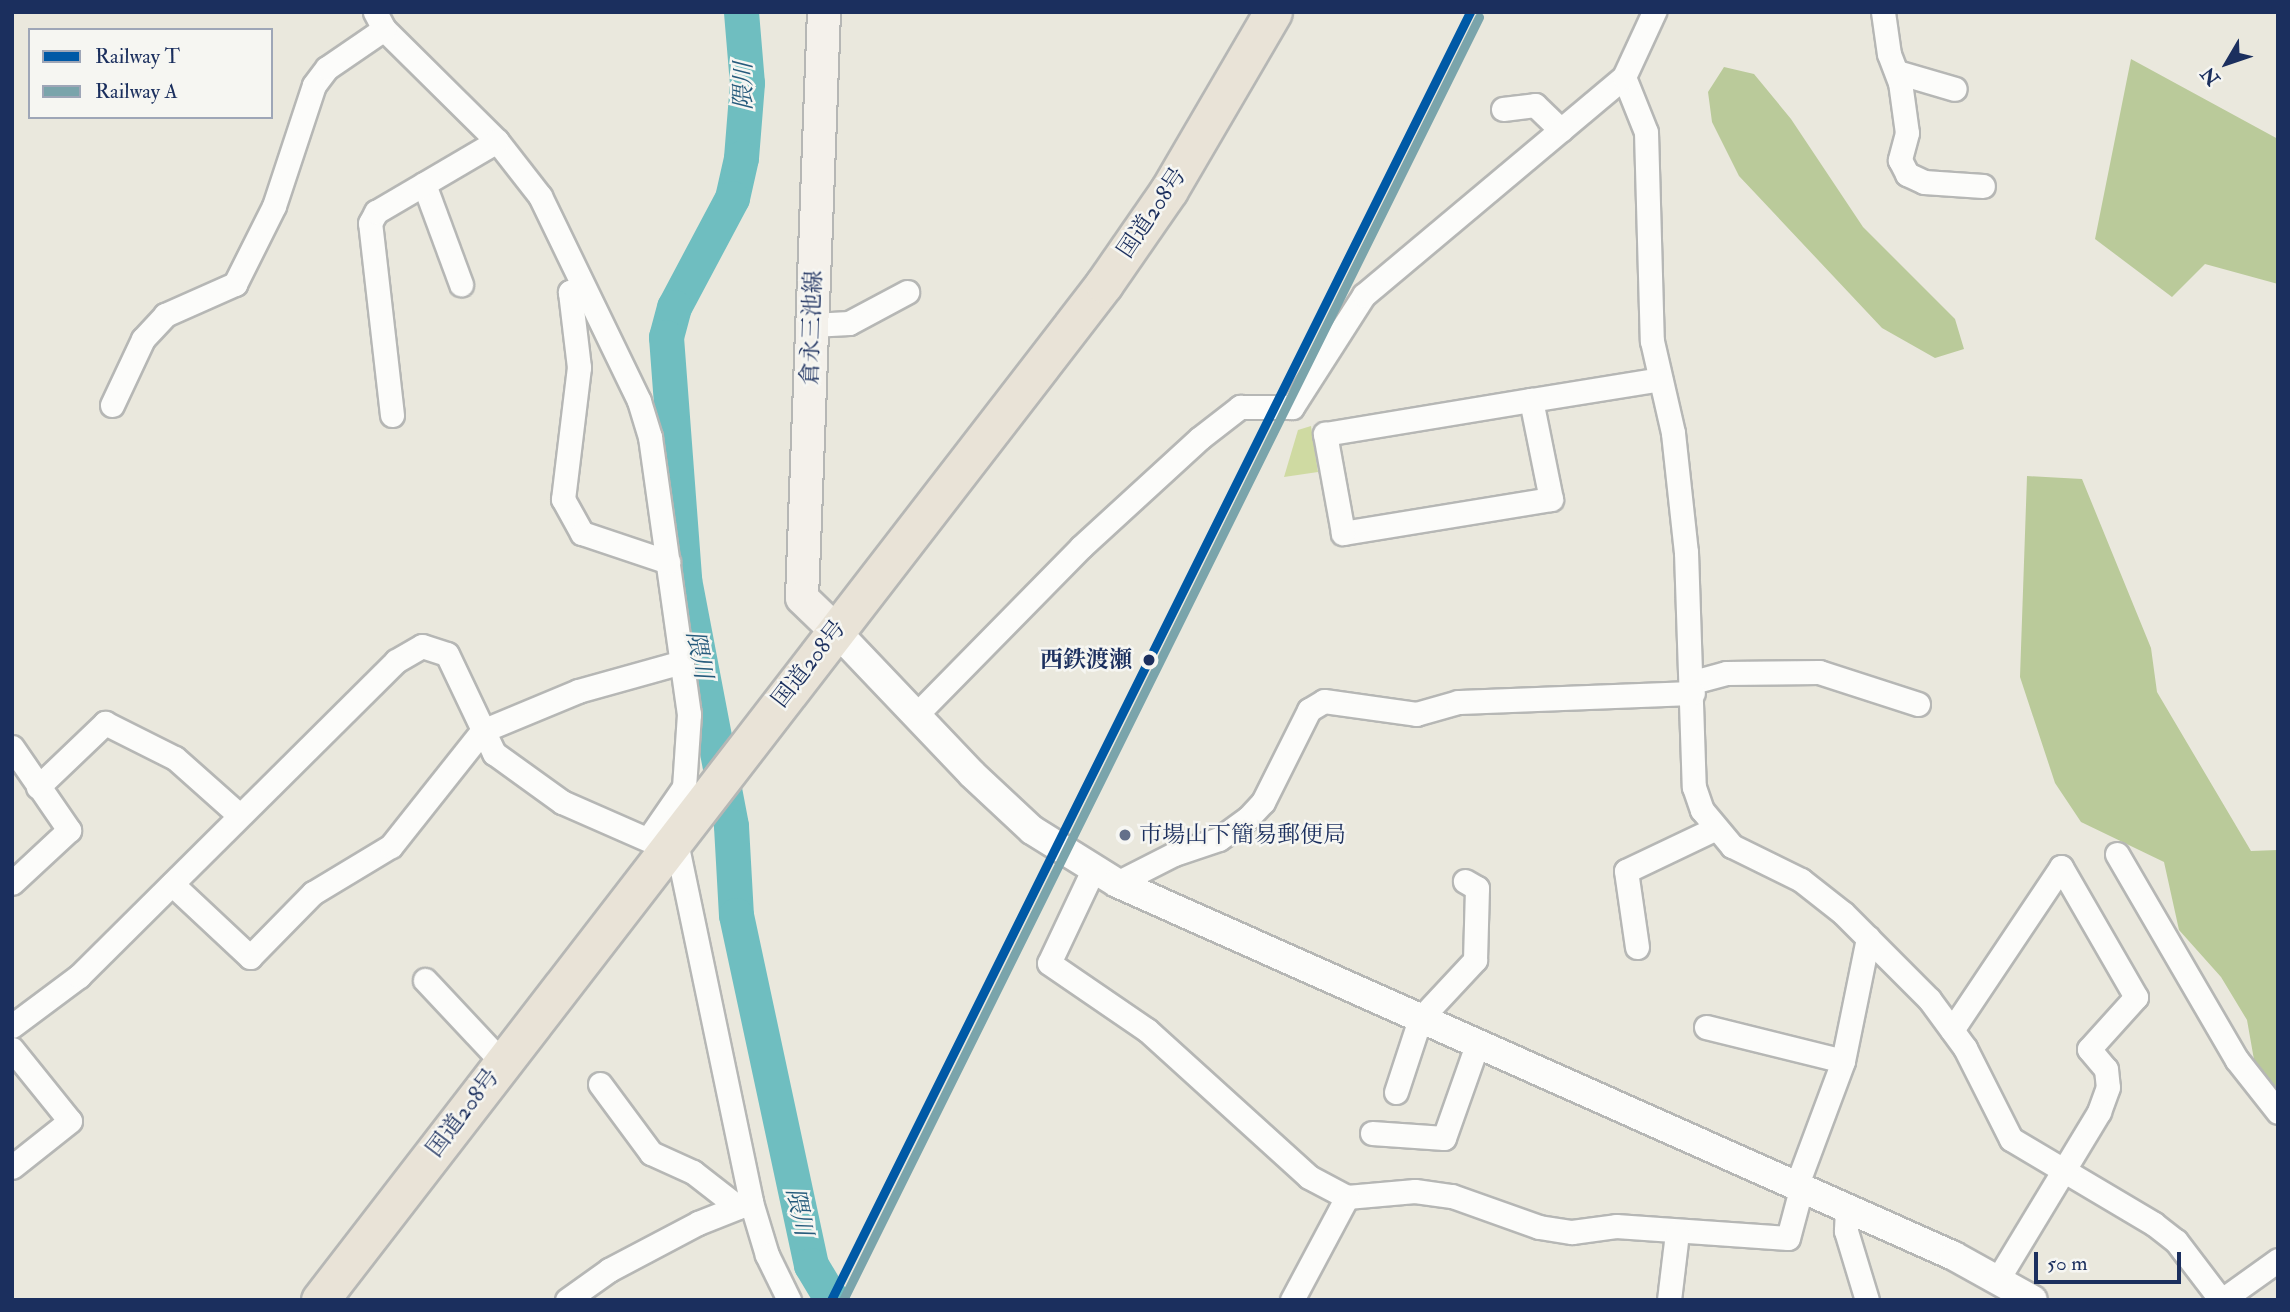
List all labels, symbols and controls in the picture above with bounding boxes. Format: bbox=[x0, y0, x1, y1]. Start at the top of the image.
legend bbox=[28, 28, 273, 119]
north arrow bbox=[2192, 28, 2262, 98]
text: Railway T bbox=[95, 43, 180, 70]
water label: 隈川 bbox=[730, 62, 758, 110]
text: N bbox=[2196, 62, 2225, 90]
text: Railway A bbox=[95, 78, 178, 105]
street label: 国道208号 bbox=[1112, 162, 1192, 264]
street label: 倉永三池線 bbox=[796, 270, 828, 386]
street label: 国道208号 bbox=[766, 615, 852, 713]
water label: 隈川 bbox=[680, 629, 718, 681]
place label: 西鉄渡瀬 bbox=[1040, 646, 1132, 674]
marker: 西鉄渡瀬 bbox=[1138, 649, 1160, 671]
place label: 市場山下簡易郵便局 bbox=[1139, 821, 1346, 849]
marker: 市場山下簡易郵便局 bbox=[1117, 827, 1133, 843]
street label: 国道208号 bbox=[421, 1063, 505, 1163]
water label: 隈川 bbox=[780, 1186, 818, 1238]
scale bar bbox=[2038, 1238, 2185, 1282]
text: 50 m bbox=[2047, 1250, 2088, 1277]

